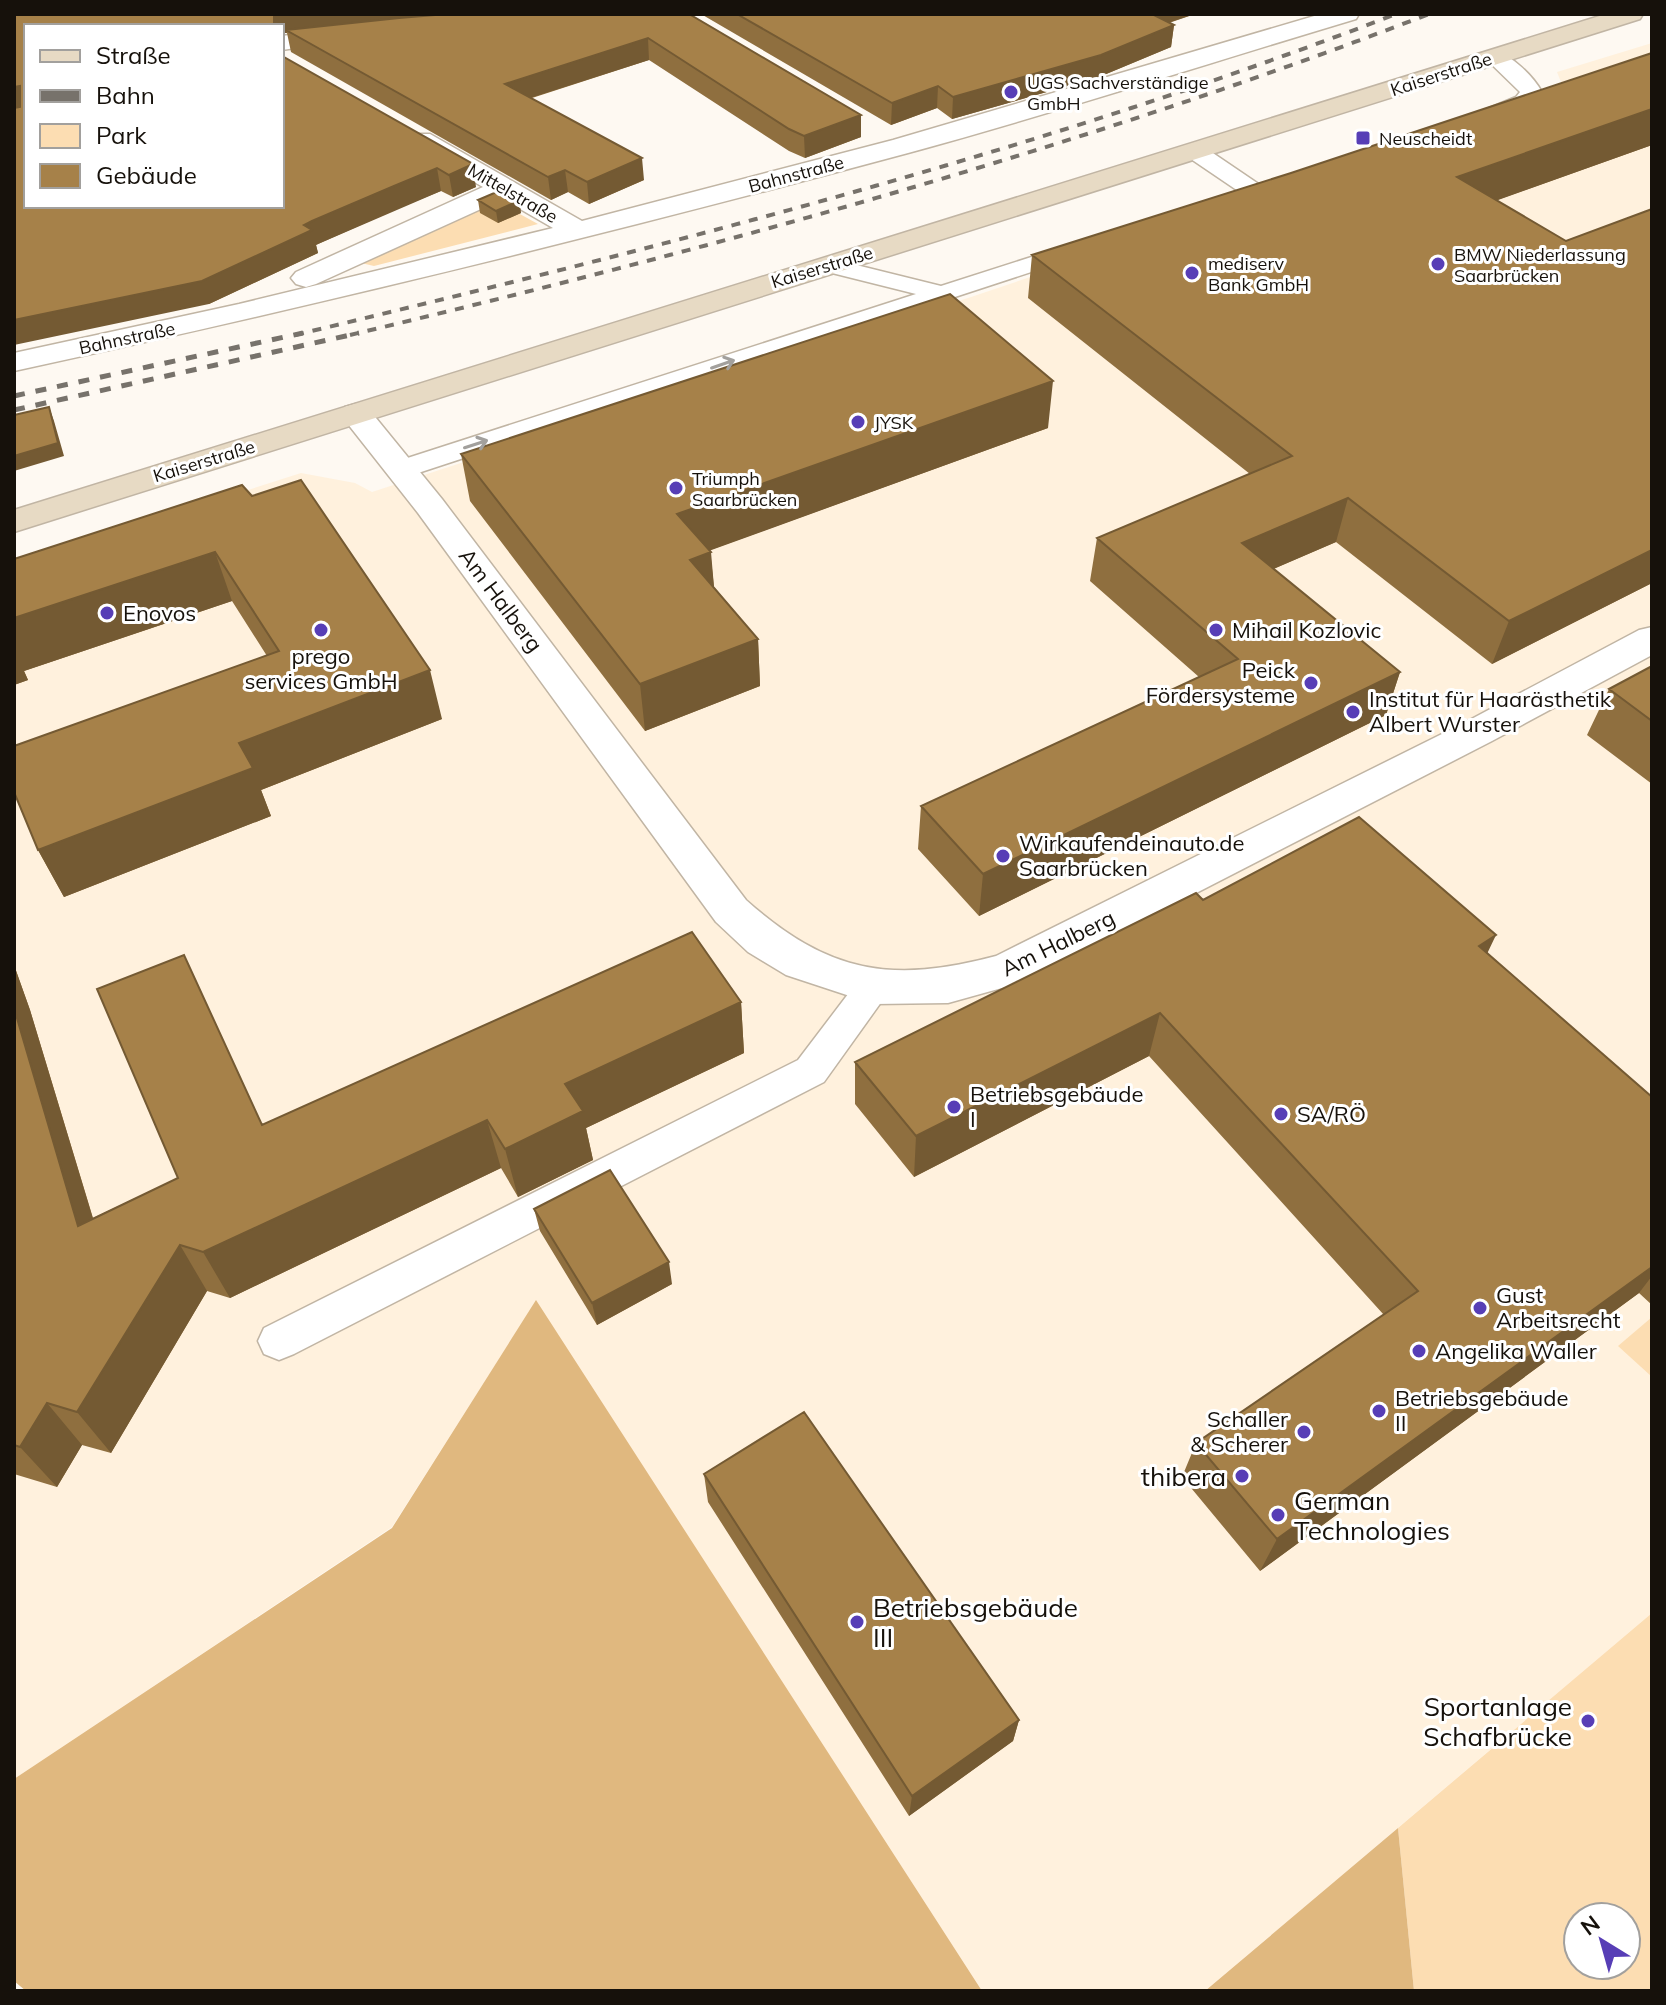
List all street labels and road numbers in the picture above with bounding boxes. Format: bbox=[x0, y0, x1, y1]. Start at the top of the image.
street label: Kaiserstraße bbox=[1387, 47, 1495, 101]
street label: Bahnstraße bbox=[746, 150, 846, 198]
street label: Mittelstraße bbox=[464, 158, 562, 228]
street label: Kaiserstraße bbox=[768, 241, 876, 293]
street label: Bahnstraße bbox=[77, 317, 177, 359]
street label: Kaiserstraße bbox=[150, 435, 258, 487]
street label: Am Halberg bbox=[453, 543, 549, 657]
street label: Am Halberg bbox=[997, 904, 1119, 982]

